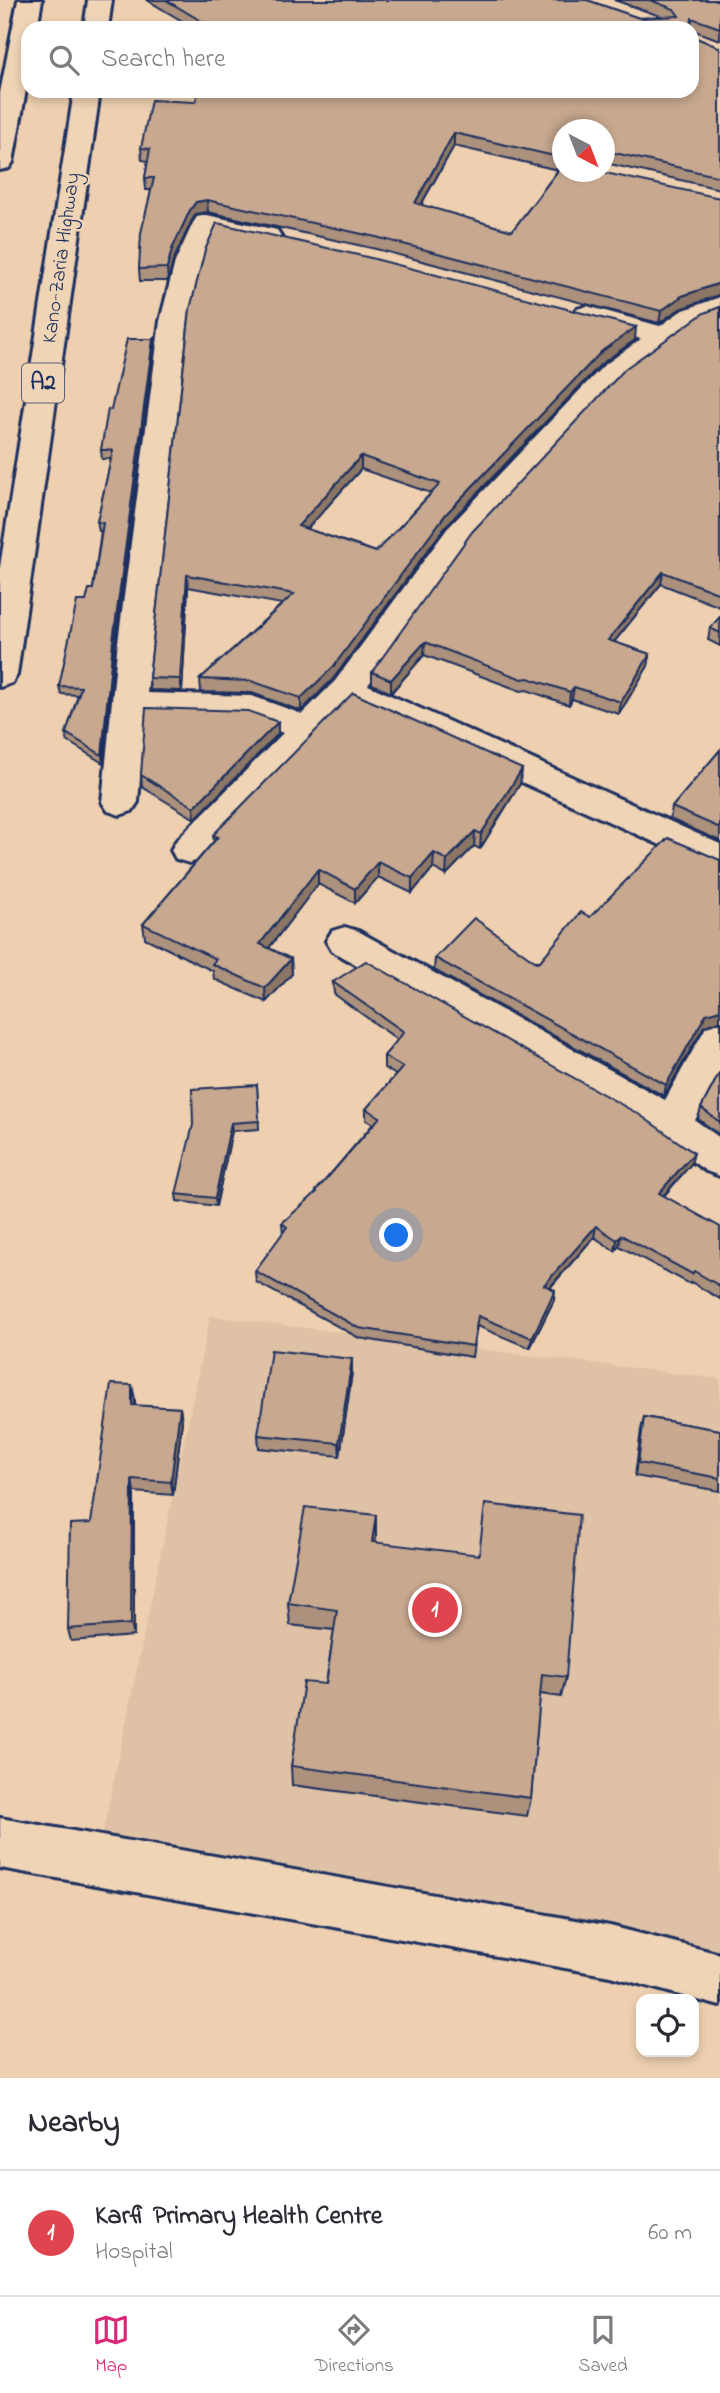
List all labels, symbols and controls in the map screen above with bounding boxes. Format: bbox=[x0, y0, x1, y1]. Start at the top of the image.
search box bbox=[21, 21, 699, 98]
icon: search bbox=[45, 41, 83, 79]
text: Search here bbox=[101, 41, 226, 79]
north arrow bbox=[552, 119, 615, 182]
street label: Kano-Zaria Highway bbox=[35, 171, 91, 346]
road number: A2 bbox=[22, 364, 64, 402]
your location bbox=[379, 1218, 413, 1252]
pin: 1 bbox=[412, 1584, 458, 1636]
map controls bbox=[636, 1994, 699, 2057]
button: locate bbox=[636, 1994, 699, 2057]
text: Nearby bbox=[28, 2102, 120, 2146]
text: Karfi Primary Health Centre bbox=[95, 2198, 382, 2236]
text: 1 bbox=[47, 2217, 55, 2250]
text: 60 m bbox=[648, 2217, 692, 2250]
text: Hospital bbox=[95, 2236, 173, 2269]
tab: Map bbox=[92, 2311, 130, 2380]
tab: Directions bbox=[315, 2311, 394, 2380]
tab: Saved bbox=[578, 2311, 628, 2380]

